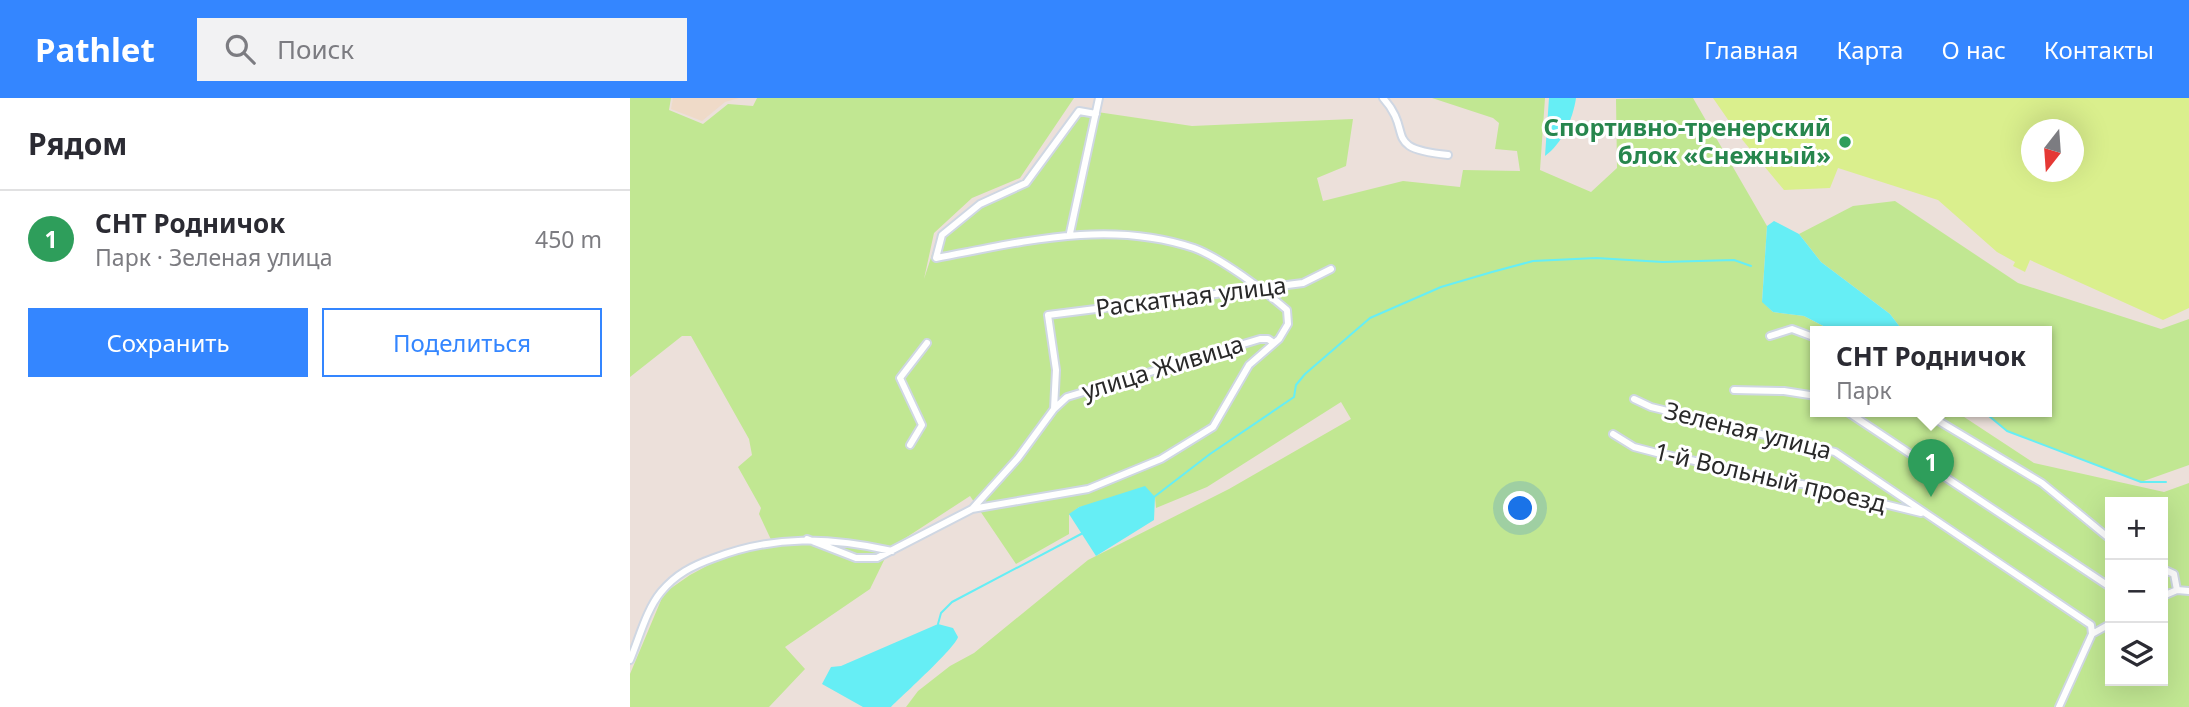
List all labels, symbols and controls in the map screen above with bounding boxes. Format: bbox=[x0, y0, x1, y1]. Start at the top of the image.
search box bbox=[197, 18, 687, 81]
text: Pathlet bbox=[35, 27, 155, 72]
icon: search bbox=[221, 30, 259, 68]
text: Поиск bbox=[277, 31, 354, 67]
text: Главная bbox=[1704, 33, 1798, 66]
text: Карта bbox=[1836, 33, 1903, 66]
text: О нас bbox=[1941, 33, 2006, 66]
text: Контакты bbox=[2044, 33, 2154, 66]
place label: Спортивно-тренерский блок «Снежный» bbox=[1543, 110, 1831, 171]
north arrow bbox=[2021, 119, 2084, 182]
text: Рядом bbox=[28, 123, 127, 164]
marker: Спортивно-тренерский блок «Снежный» bbox=[1837, 134, 1853, 150]
text: СНТ Родничок bbox=[95, 205, 285, 241]
text: 1 bbox=[44, 223, 58, 255]
text: 450 m bbox=[535, 223, 602, 255]
text: Парк · Зеленая улица bbox=[95, 241, 332, 273]
street label: Раскатная улица bbox=[1094, 267, 1288, 324]
button: Сохранить bbox=[28, 308, 308, 377]
button: Поделиться bbox=[322, 308, 602, 377]
street label: улица Живица bbox=[1078, 326, 1247, 407]
popup bbox=[1810, 326, 2052, 417]
text: СНТ Родничок bbox=[1836, 338, 2026, 374]
text: Парк bbox=[1836, 374, 1892, 406]
street label: Зеленая улица bbox=[1662, 393, 1835, 466]
street label: 1-й Вольный проезд bbox=[1651, 434, 1890, 519]
pin: 1 bbox=[1908, 439, 1954, 497]
your location bbox=[1503, 491, 1537, 525]
map controls bbox=[2105, 497, 2168, 686]
button: + bbox=[2105, 497, 2168, 560]
button: − bbox=[2105, 560, 2168, 623]
button: layers bbox=[2105, 623, 2168, 686]

